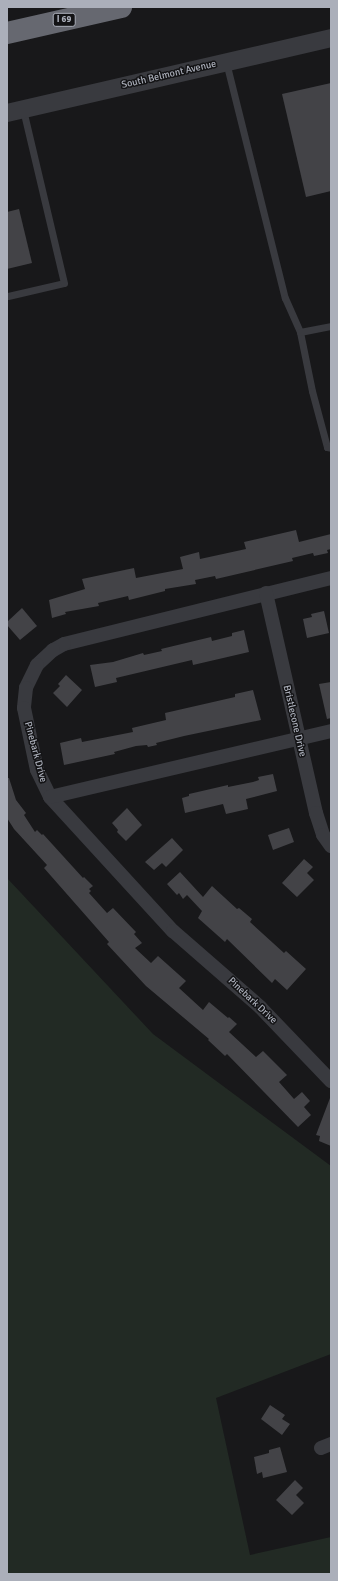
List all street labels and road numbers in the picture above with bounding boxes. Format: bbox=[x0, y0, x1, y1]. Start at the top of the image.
road number: I 69 bbox=[52, 13, 76, 27]
street label: South Belmont Avenue bbox=[120, 58, 218, 92]
street label: Bristlecone Drive bbox=[280, 684, 308, 758]
street label: Pinebark Drive bbox=[21, 720, 49, 784]
street label: Pinebark Drive bbox=[225, 975, 279, 1027]

